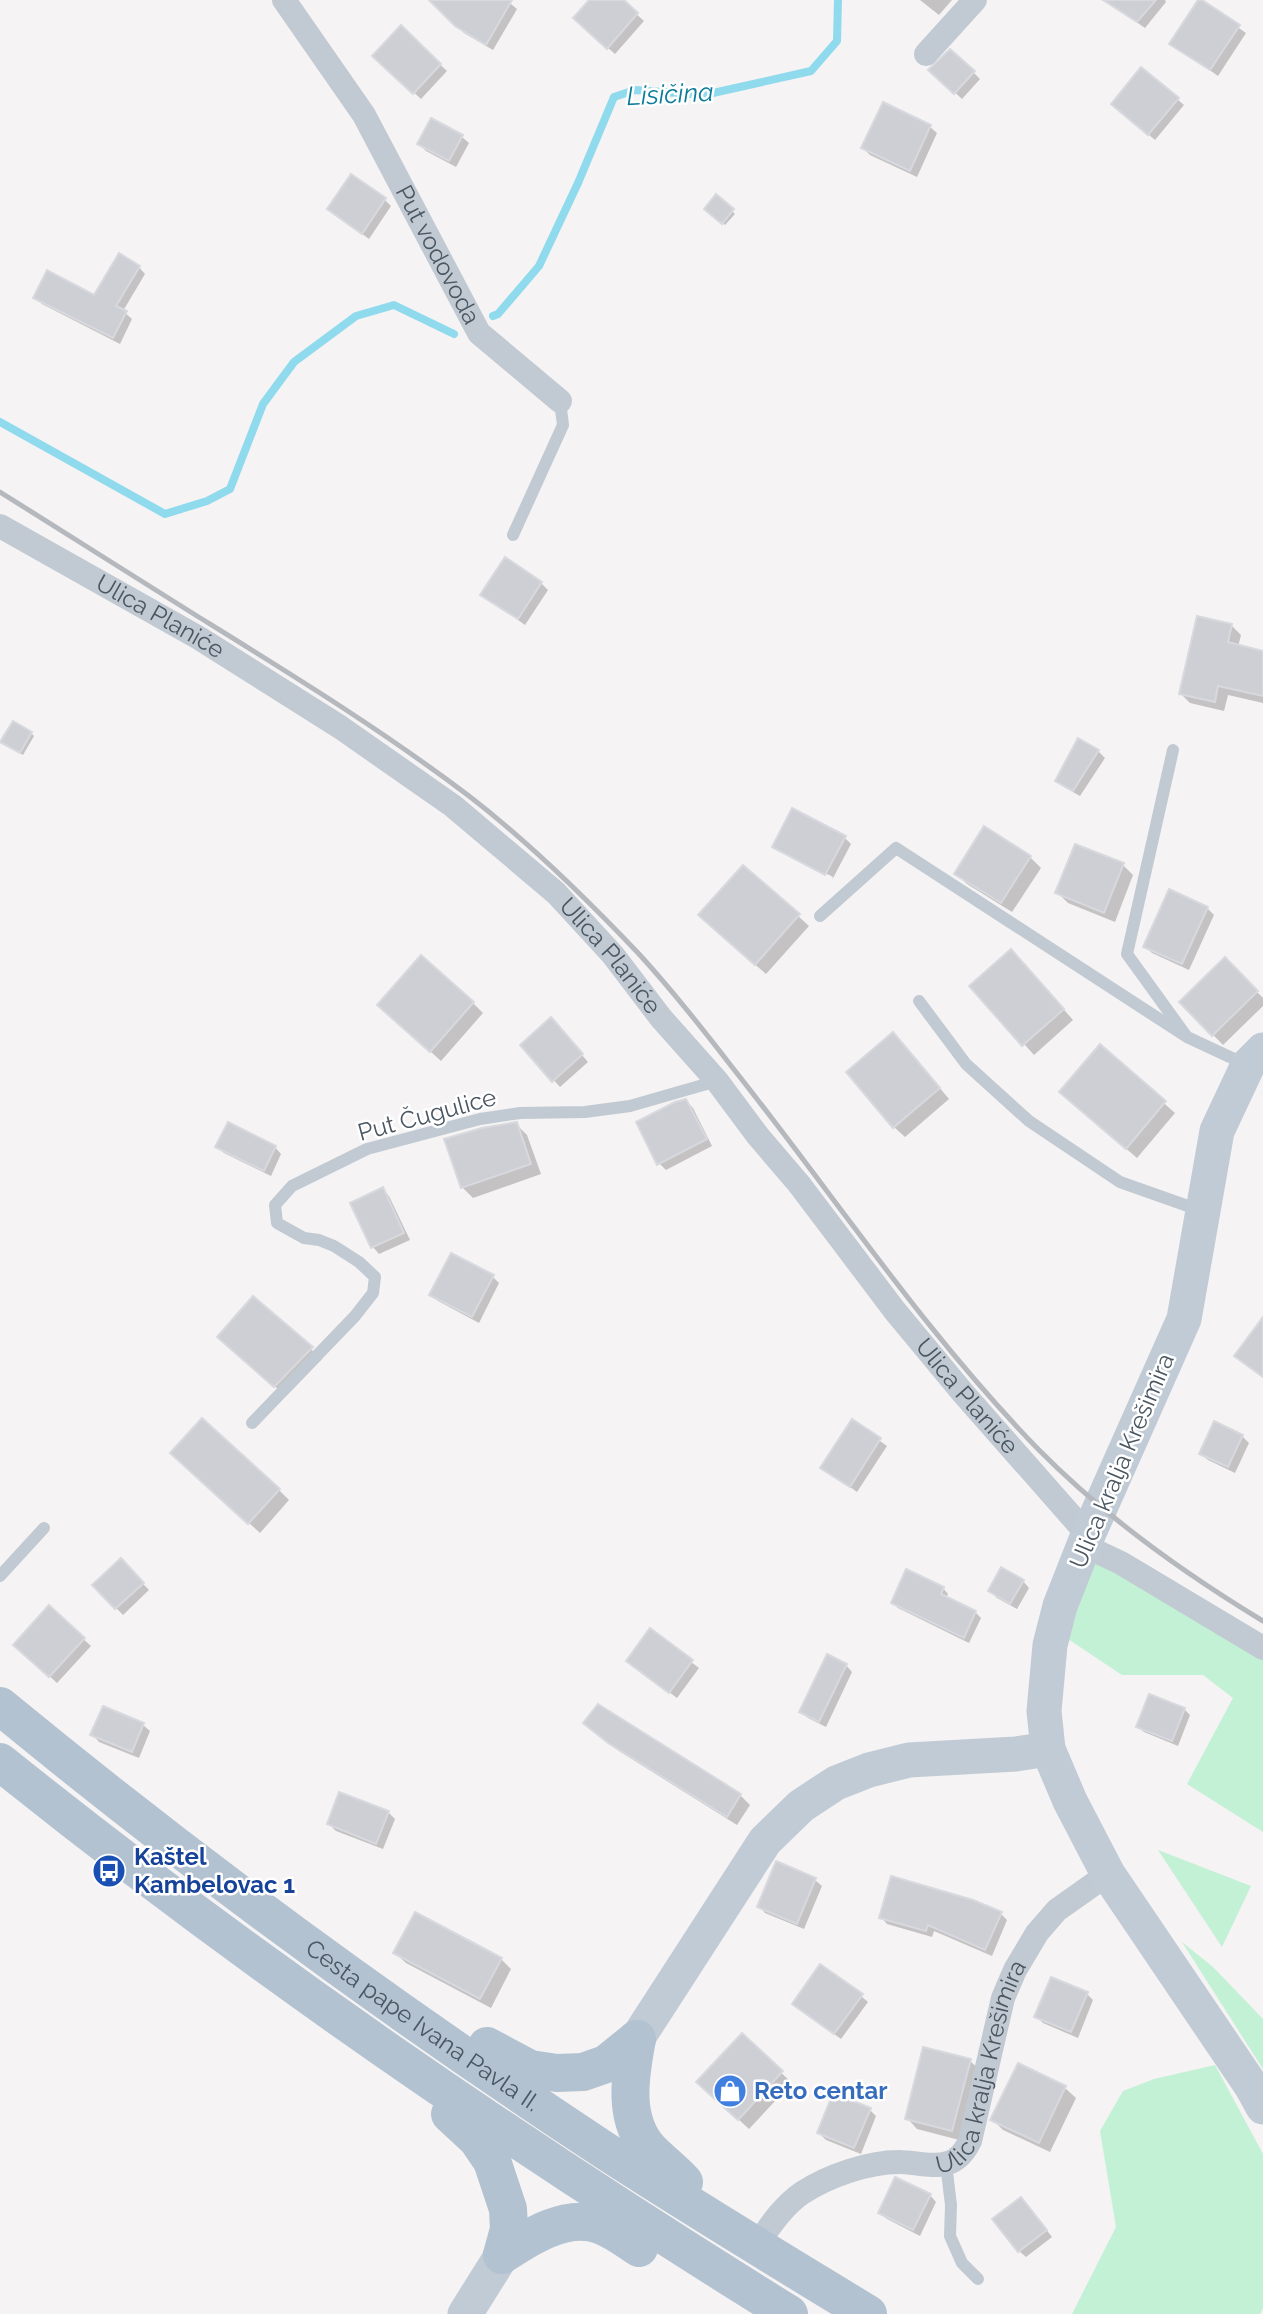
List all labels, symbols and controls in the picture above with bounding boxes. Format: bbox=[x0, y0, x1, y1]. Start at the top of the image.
water label: Lisičina bbox=[626, 77, 714, 111]
street label: Put vodovoda bbox=[390, 180, 487, 329]
street label: Ulica Planiće bbox=[91, 568, 230, 664]
street label: Ulica Planiće bbox=[554, 891, 668, 1020]
street label: Put Čugulice bbox=[355, 1082, 499, 1147]
street label: Ulica Planiće bbox=[910, 1332, 1025, 1460]
street label: Ulica kralja Krešimira bbox=[1063, 1349, 1180, 1573]
place label: Kaštel Kambelovac 1 bbox=[134, 1842, 295, 1899]
bus stop icon: Kaštel Kambelovac 1 bbox=[90, 1852, 128, 1890]
street label: Cesta pape Ivana Pavla II. bbox=[300, 1933, 546, 2117]
street label: Ulica kralja Krešimira bbox=[933, 1954, 1032, 2180]
shop icon: Reto centar bbox=[711, 2072, 749, 2110]
place label: Reto centar bbox=[754, 2076, 888, 2105]

